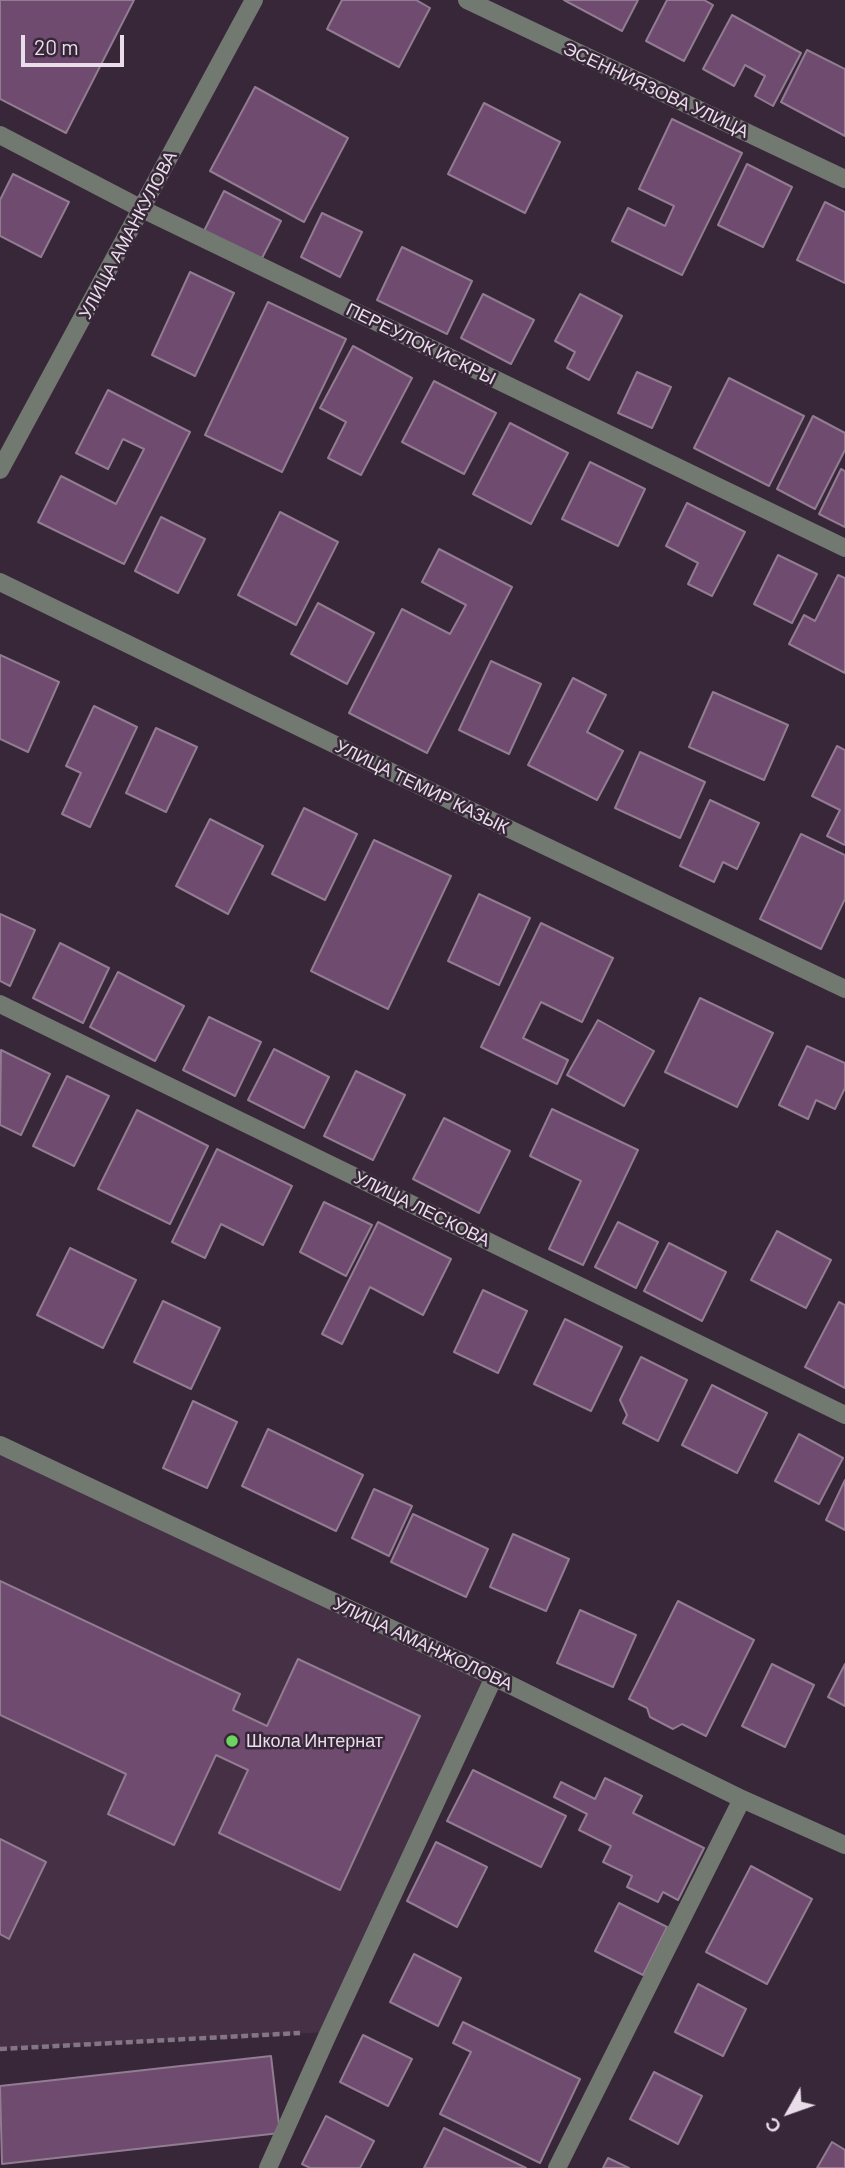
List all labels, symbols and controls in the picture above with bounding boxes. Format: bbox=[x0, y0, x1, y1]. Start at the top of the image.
scale bar bbox=[24, 21, 128, 65]
text: 20 m bbox=[34, 34, 79, 59]
street label: ЭСЕННИЯЗОВА УЛИЦА bbox=[560, 37, 752, 143]
street label: УЛИЦА АМАНКУЛОВА bbox=[75, 147, 181, 323]
street label: ПЕРЕУЛОК ИСКРЫ bbox=[343, 298, 499, 390]
street label: УЛИЦА ТЕМИР КАЗЫК bbox=[332, 736, 512, 838]
street label: УЛИЦА ЛЕСКОВА bbox=[350, 1167, 494, 1251]
street label: УЛИЦА АМАНЖОЛОВА bbox=[330, 1593, 516, 1695]
place label: Школа Интернат bbox=[246, 1730, 383, 1752]
marker: Школа Интернат bbox=[224, 1733, 240, 1749]
north arrow bbox=[754, 2077, 824, 2147]
text: С bbox=[759, 2113, 786, 2138]

